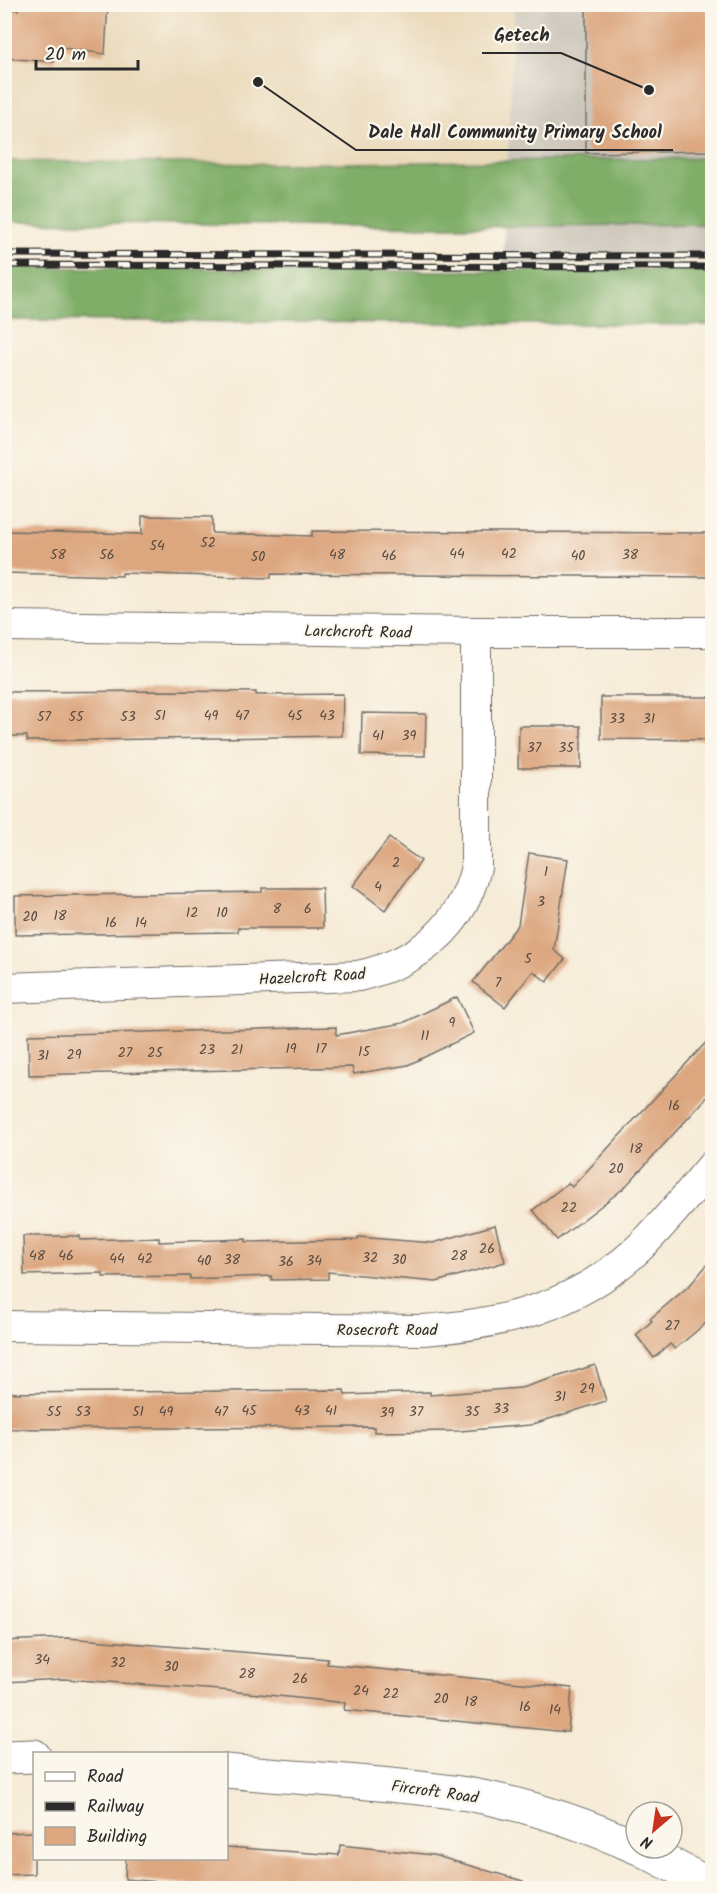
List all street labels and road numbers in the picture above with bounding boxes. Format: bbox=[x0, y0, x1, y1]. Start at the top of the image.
street label: Larchcroft Road bbox=[304, 619, 413, 646]
street label: Hazelcroft Road bbox=[258, 962, 367, 993]
street label: Rosecroft Road bbox=[337, 1318, 439, 1343]
street label: Fircroft Road bbox=[390, 1774, 481, 1811]

